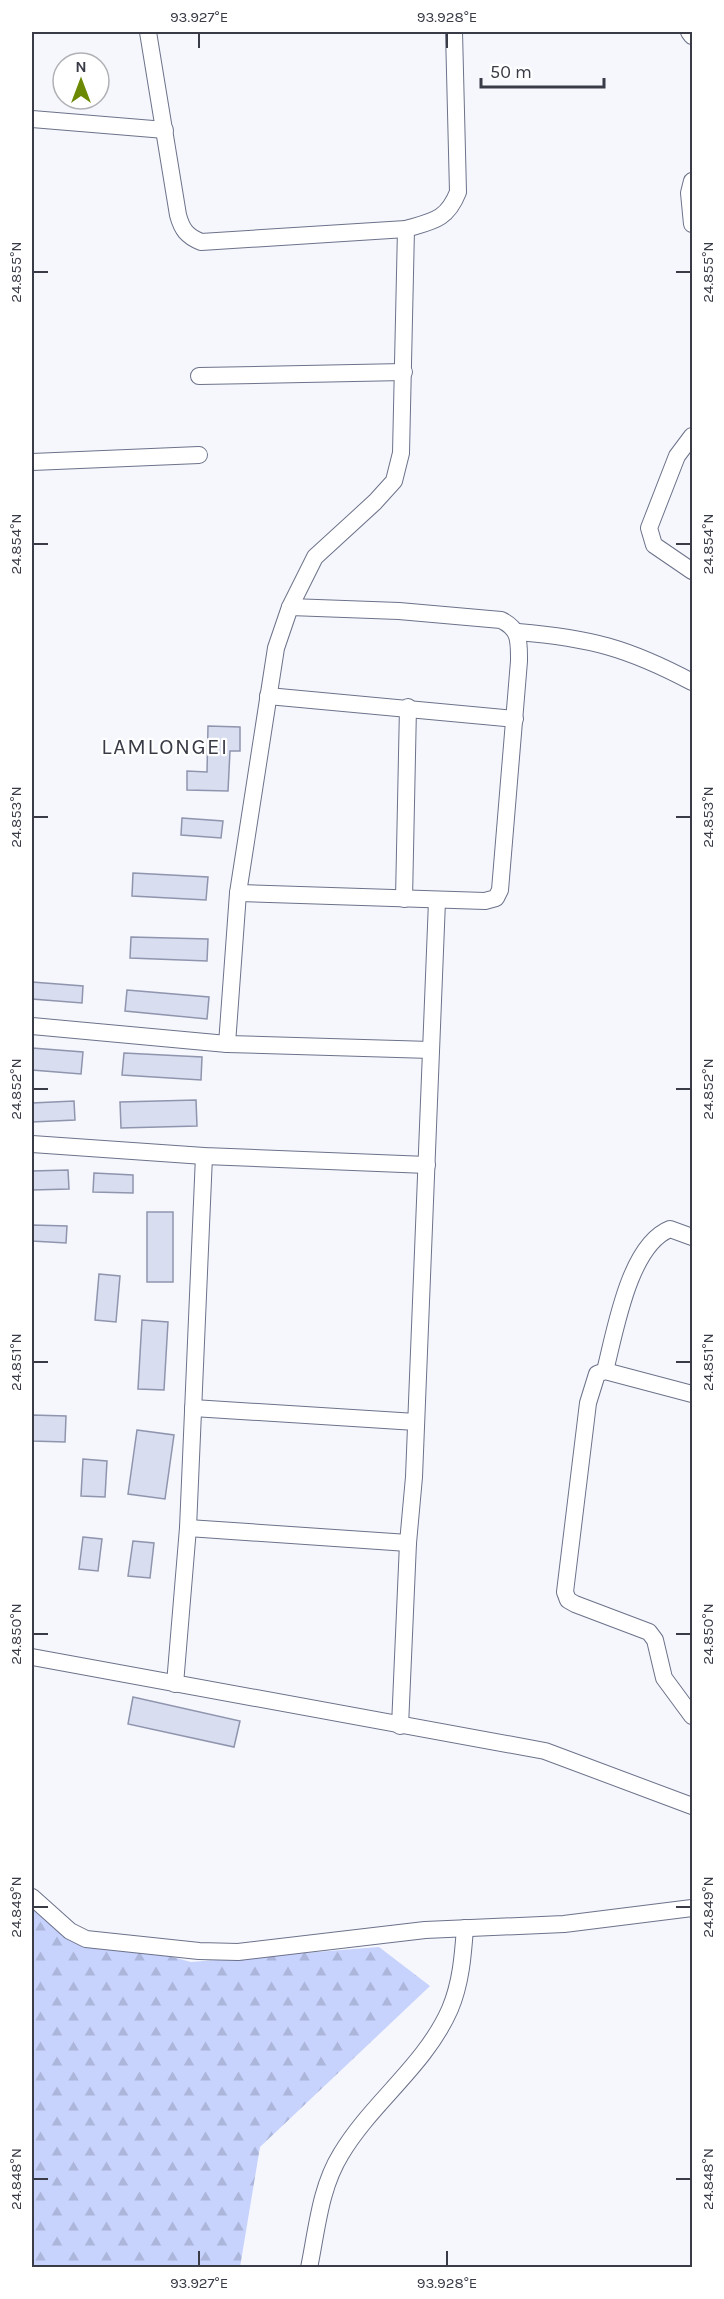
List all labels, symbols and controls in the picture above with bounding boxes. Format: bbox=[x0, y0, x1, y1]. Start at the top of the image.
text: 93.927°E bbox=[170, 8, 228, 26]
text: 93.928°E bbox=[417, 8, 477, 26]
north arrow bbox=[51, 51, 111, 111]
scale bar bbox=[481, 51, 604, 89]
text: N bbox=[75, 57, 87, 76]
text: 50 m bbox=[490, 61, 532, 83]
text: 24.855°N bbox=[7, 241, 25, 303]
text: 24.855°N bbox=[699, 241, 717, 303]
text: 24.854°N bbox=[7, 513, 25, 575]
text: 24.854°N bbox=[699, 513, 717, 575]
district label: LAMLONGEI bbox=[101, 734, 229, 760]
text: 24.853°N bbox=[7, 786, 25, 848]
text: 24.853°N bbox=[699, 786, 717, 848]
text: 24.852°N bbox=[7, 1058, 25, 1120]
text: 24.852°N bbox=[699, 1058, 717, 1120]
text: 24.851°N bbox=[7, 1333, 25, 1391]
text: 24.851°N bbox=[699, 1333, 717, 1391]
text: 24.850°N bbox=[7, 1603, 25, 1665]
text: 24.850°N bbox=[699, 1603, 717, 1665]
text: 24.849°N bbox=[7, 1876, 25, 1938]
text: 24.849°N bbox=[699, 1876, 717, 1938]
text: 24.848°N bbox=[7, 2148, 25, 2210]
text: 24.848°N bbox=[699, 2148, 717, 2210]
text: 93.927°E bbox=[170, 2274, 228, 2292]
text: 93.928°E bbox=[417, 2274, 477, 2292]

